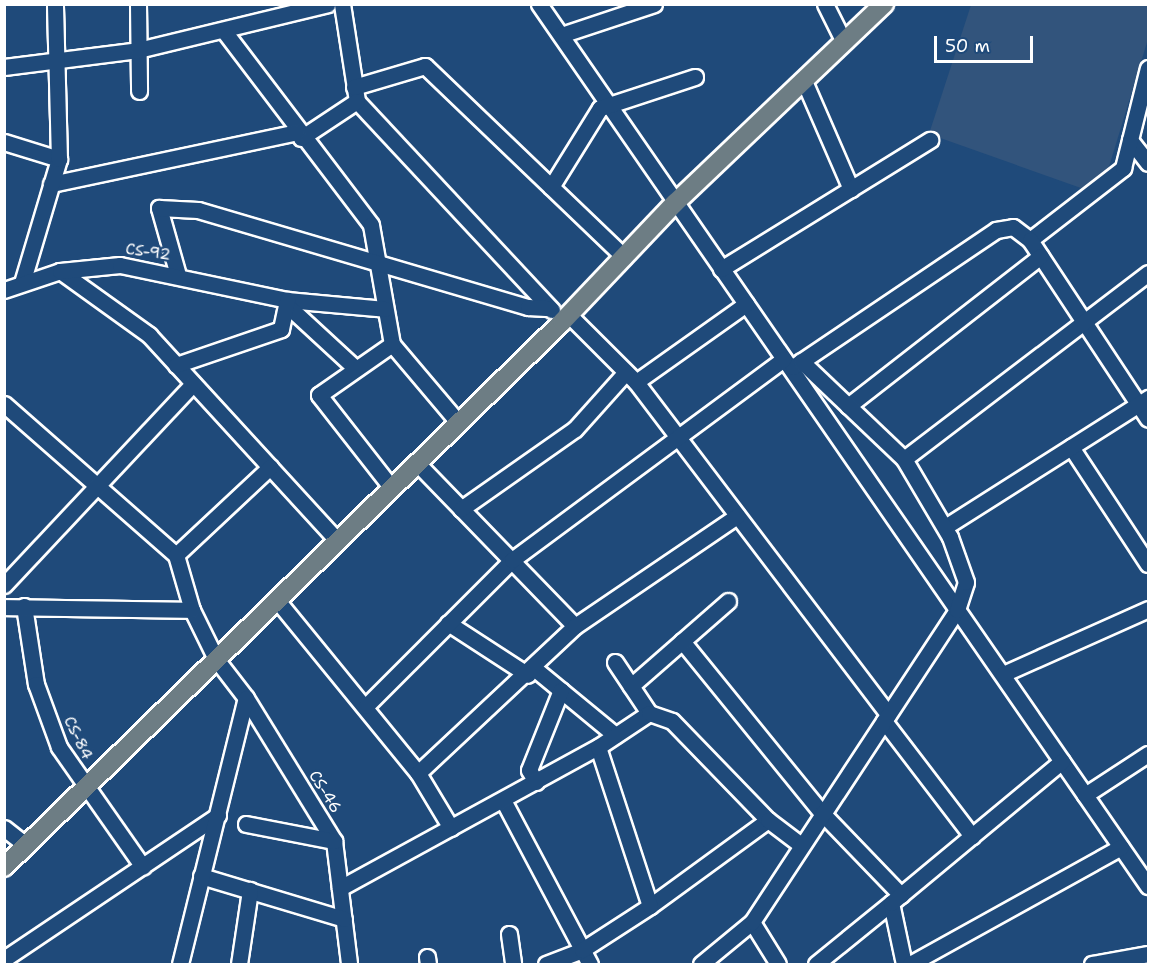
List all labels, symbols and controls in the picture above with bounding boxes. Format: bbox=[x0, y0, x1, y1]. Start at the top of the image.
scale bar bbox=[937, 24, 1036, 62]
text: 50 m bbox=[945, 34, 990, 58]
street label: CS-92 bbox=[124, 239, 172, 265]
street label: CS-84 bbox=[59, 713, 97, 763]
street label: CS-46 bbox=[304, 767, 346, 817]

